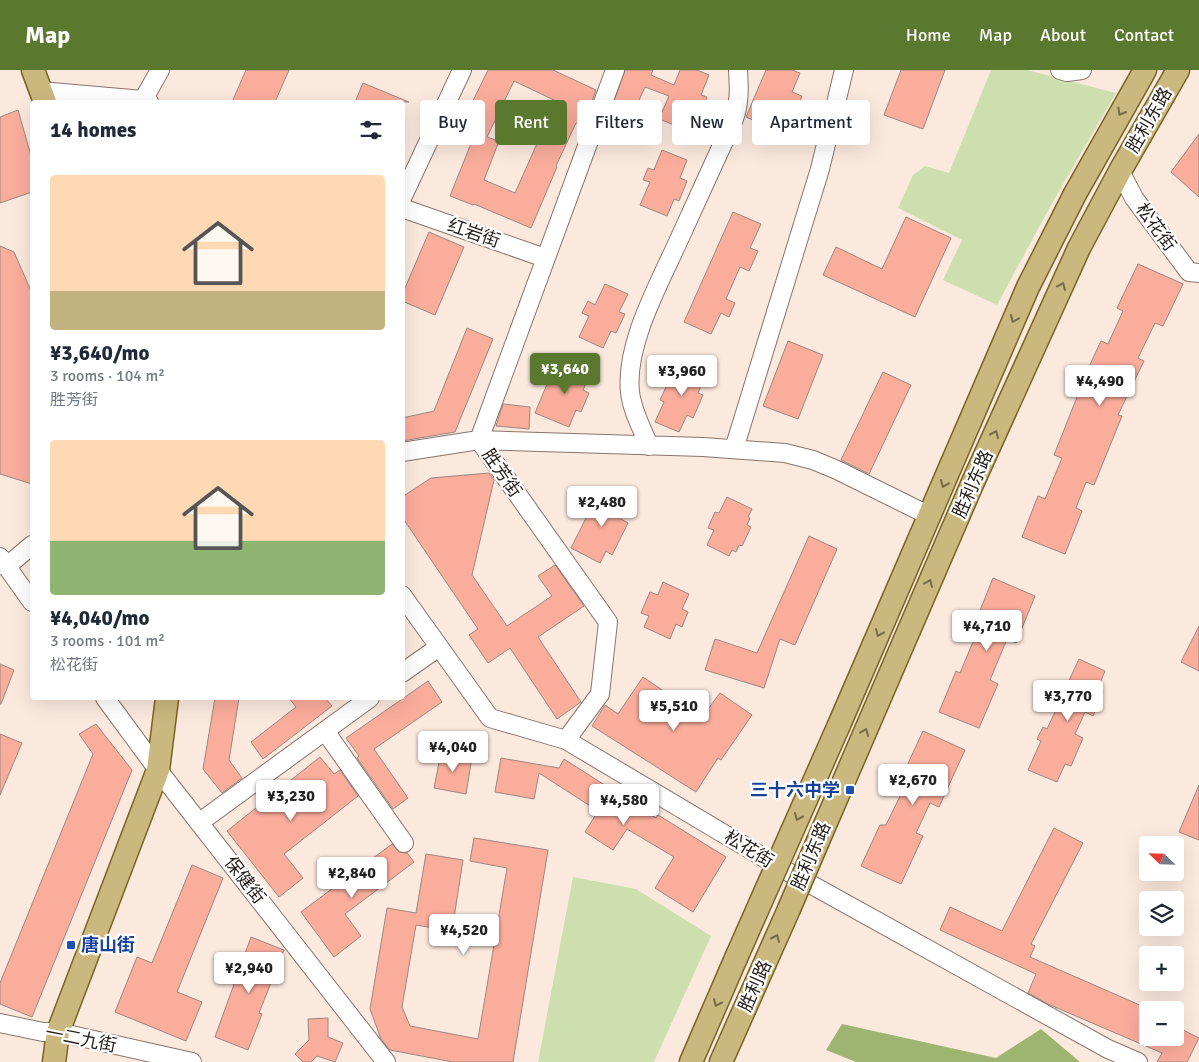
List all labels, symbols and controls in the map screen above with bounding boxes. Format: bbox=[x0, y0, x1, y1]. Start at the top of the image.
text: Map bbox=[25, 20, 70, 50]
text: Home bbox=[906, 24, 951, 46]
text: Map bbox=[979, 24, 1012, 46]
text: About bbox=[1040, 24, 1086, 46]
text: Contact bbox=[1114, 24, 1174, 46]
street label: 胜利东路 bbox=[1121, 83, 1177, 157]
chip: Buy bbox=[420, 100, 485, 145]
chip: Rent bbox=[495, 100, 567, 145]
chip: Filters bbox=[577, 100, 662, 145]
chip: New bbox=[672, 100, 742, 145]
chip: Apartment bbox=[752, 100, 870, 145]
one-way arrow bbox=[1117, 107, 1127, 116]
icon: filters bbox=[357, 116, 385, 144]
text: 14 homes bbox=[50, 117, 136, 143]
street label: 松花街 bbox=[1131, 199, 1181, 255]
icon: home bbox=[173, 208, 263, 298]
street label: 红岩街 bbox=[445, 214, 503, 252]
one-way arrow bbox=[1056, 282, 1066, 291]
one-way arrow bbox=[1010, 314, 1021, 323]
text: ¥3,640/mo bbox=[50, 340, 149, 366]
pin: ¥3,640 bbox=[524, 352, 606, 395]
pin: ¥3,960 bbox=[641, 354, 723, 397]
text: ¥3,640 bbox=[541, 359, 589, 379]
text: ¥3,960 bbox=[658, 361, 706, 381]
pin: ¥4,490 bbox=[1059, 364, 1141, 407]
text: 3 rooms · 104 m² bbox=[50, 366, 165, 386]
text: ¥4,490 bbox=[1076, 371, 1124, 391]
text: 胜芳街 bbox=[50, 390, 98, 410]
one-way arrow bbox=[988, 430, 999, 439]
street label: 胜芳街 bbox=[478, 445, 526, 501]
street label: 胜利东路 bbox=[948, 447, 998, 521]
icon: home bbox=[173, 473, 263, 563]
one-way arrow bbox=[939, 479, 950, 488]
pin: ¥2,480 bbox=[561, 486, 643, 528]
text: ¥2,480 bbox=[578, 492, 626, 512]
one-way arrow bbox=[923, 579, 934, 588]
text: ¥4,040/mo bbox=[50, 605, 149, 631]
pin: ¥4,710 bbox=[946, 610, 1028, 652]
text: ¥4,710 bbox=[963, 616, 1011, 636]
one-way arrow bbox=[875, 628, 886, 637]
text: 3 rooms · 101 m² bbox=[50, 631, 165, 651]
text: 松花街 bbox=[50, 655, 98, 675]
pin: ¥3,770 bbox=[1027, 680, 1109, 722]
text: ¥3,770 bbox=[1044, 686, 1092, 706]
pin: ¥5,510 bbox=[633, 690, 715, 732]
text: ¥5,510 bbox=[650, 696, 698, 716]
one-way arrow bbox=[858, 728, 869, 737]
pin: ¥4,040 bbox=[412, 730, 494, 773]
text: ¥4,040 bbox=[429, 737, 477, 757]
pin: ¥2,670 bbox=[872, 764, 954, 806]
text: ¥2,670 bbox=[889, 770, 937, 790]
place label: 三十六中学 bbox=[750, 779, 840, 801]
pin: ¥3,230 bbox=[250, 780, 332, 822]
pin: ¥4,580 bbox=[583, 784, 665, 826]
marker: 三十六中学 bbox=[844, 784, 856, 796]
text: ¥3,230 bbox=[267, 786, 315, 806]
text: ¥4,580 bbox=[600, 790, 648, 810]
one-way arrow bbox=[794, 812, 805, 821]
street label: 胜利东路 bbox=[787, 819, 835, 893]
street label: 松花街 bbox=[720, 826, 778, 872]
north arrow bbox=[1139, 836, 1184, 881]
map controls bbox=[1139, 836, 1184, 1046]
street label: 保健街 bbox=[220, 852, 270, 908]
pin: ¥2,840 bbox=[311, 856, 393, 899]
text: ¥2,840 bbox=[328, 863, 376, 883]
button: layers bbox=[1139, 891, 1184, 936]
pin: ¥4,520 bbox=[423, 914, 505, 956]
text: ¥4,520 bbox=[440, 920, 488, 940]
place label: 唐山街 bbox=[81, 934, 135, 956]
one-way arrow bbox=[770, 934, 780, 943]
marker: 唐山街 bbox=[65, 939, 77, 951]
button: + bbox=[1139, 946, 1184, 991]
pin: ¥2,940 bbox=[208, 952, 290, 994]
street label: 胜利路 bbox=[734, 957, 776, 1015]
text: ¥2,940 bbox=[225, 958, 273, 978]
one-way arrow bbox=[712, 998, 723, 1007]
button: − bbox=[1139, 1001, 1184, 1046]
street label: 一二九街 bbox=[44, 1021, 118, 1057]

